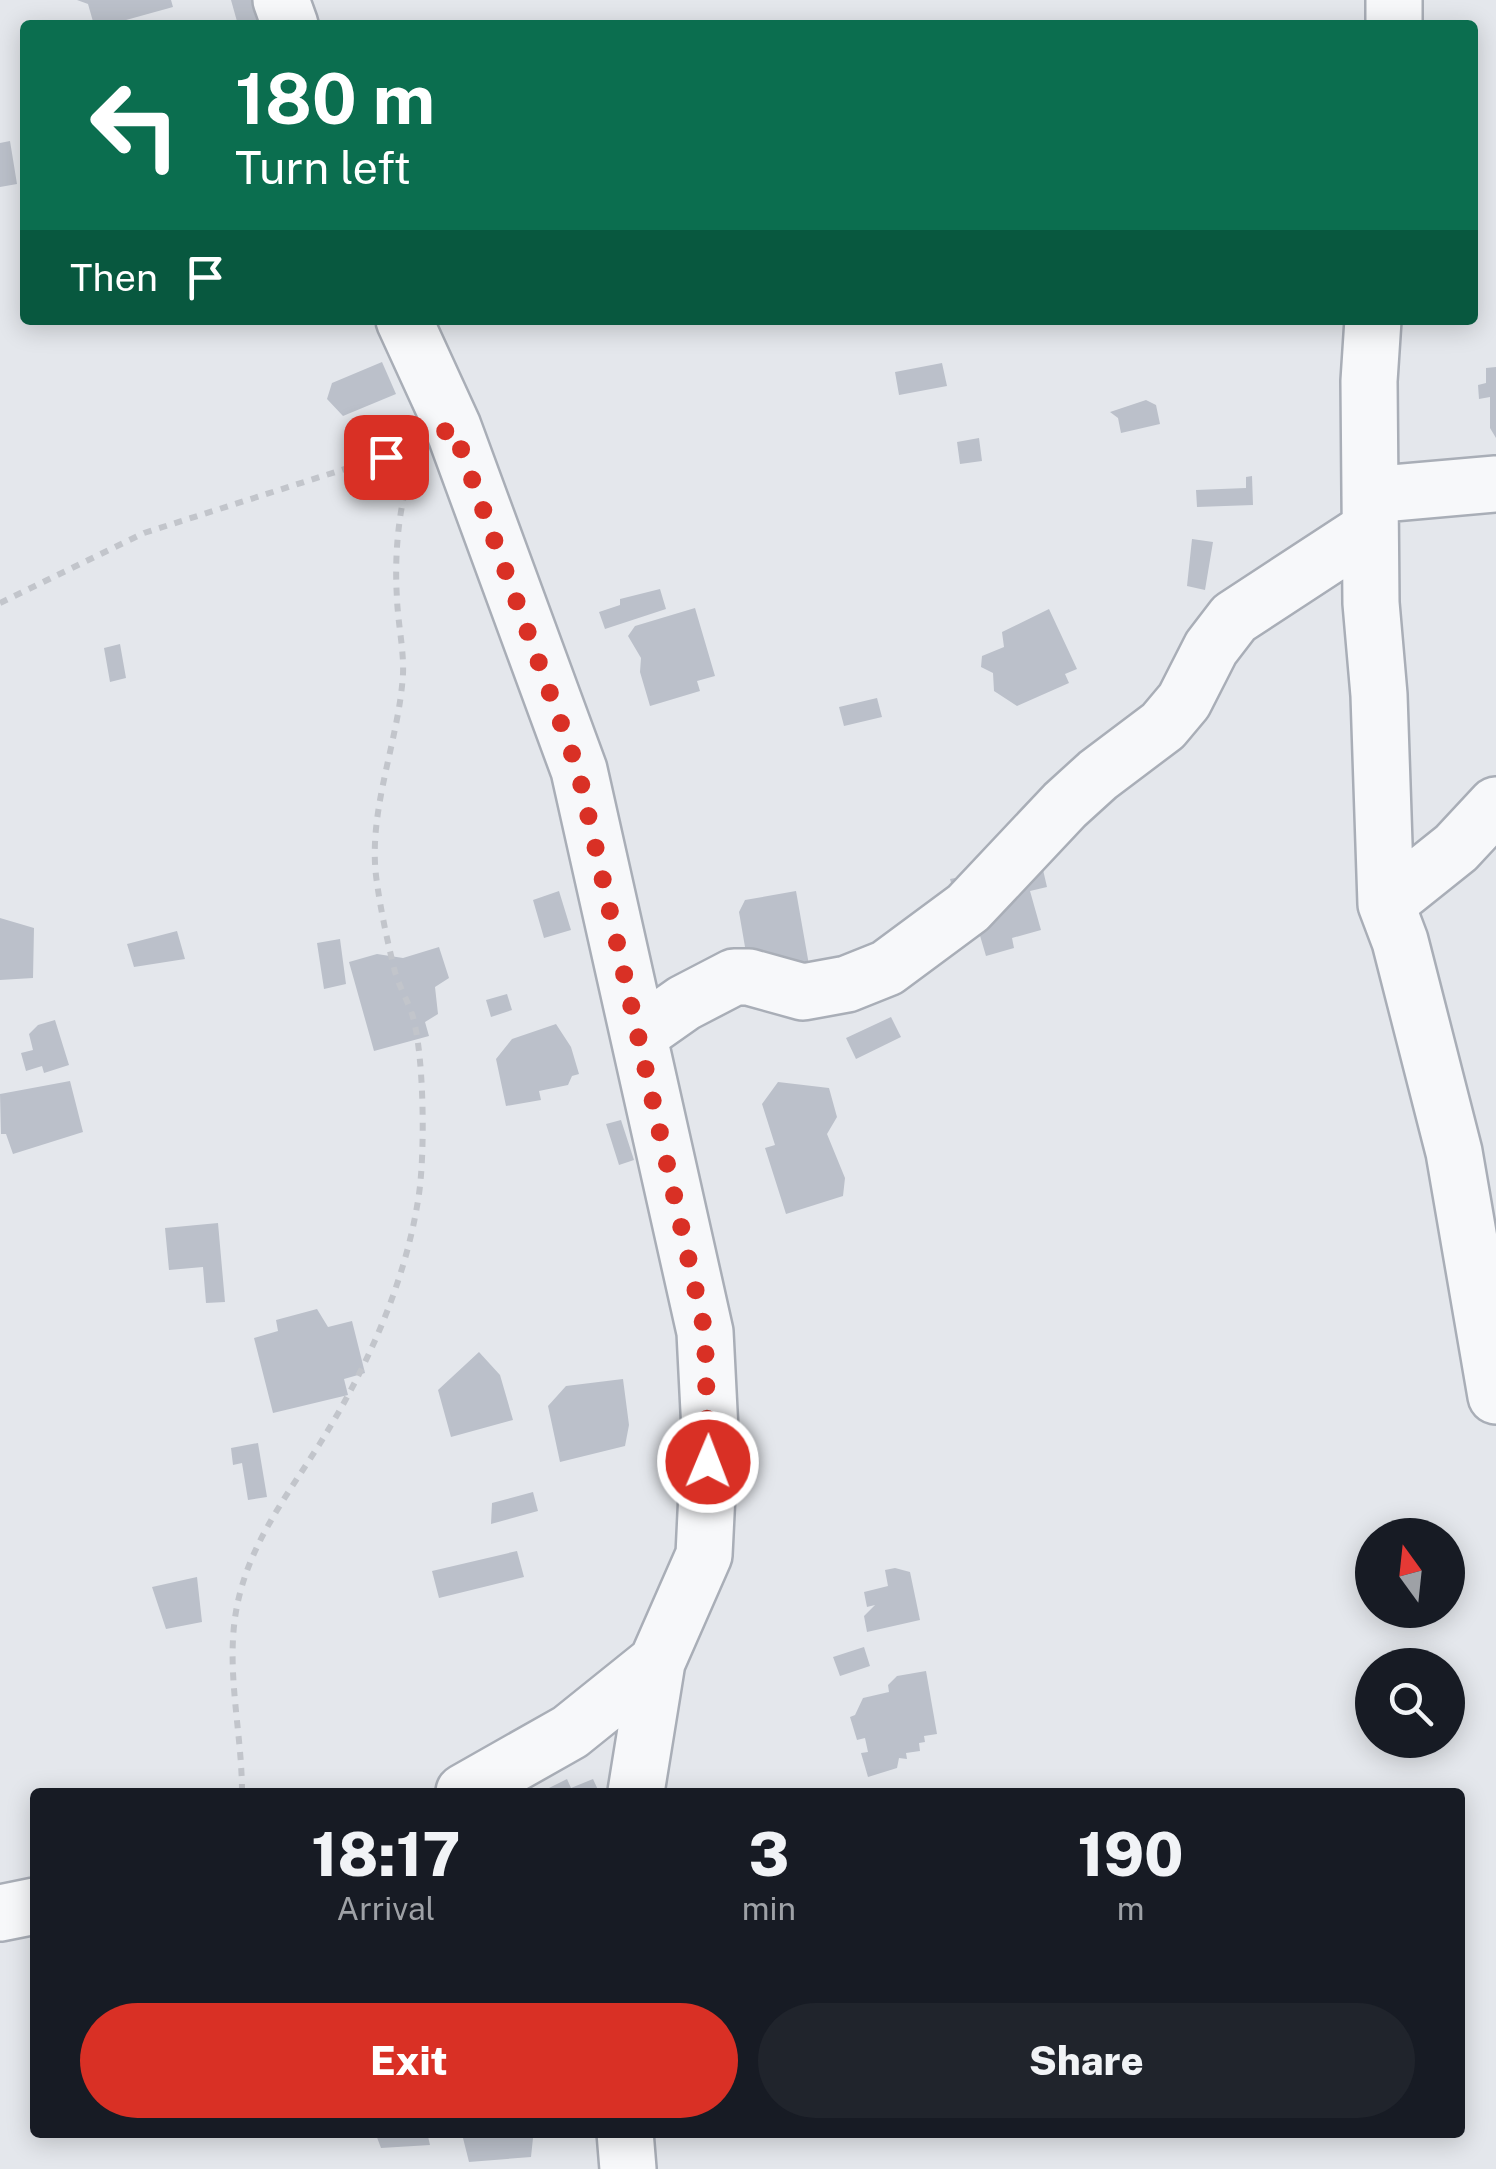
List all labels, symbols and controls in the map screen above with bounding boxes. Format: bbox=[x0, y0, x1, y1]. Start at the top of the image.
text: 180 m bbox=[235, 57, 435, 140]
icon: left bbox=[70, 60, 200, 190]
text: Turn left bbox=[235, 141, 411, 194]
icon: arrive bbox=[178, 250, 233, 305]
text: Then bbox=[70, 255, 158, 300]
pin bbox=[344, 415, 429, 500]
icon: arrive bbox=[359, 430, 414, 485]
position arrow bbox=[656, 1410, 760, 1514]
north arrow bbox=[1355, 1518, 1465, 1628]
map controls bbox=[1355, 1518, 1465, 1758]
button: search bbox=[1355, 1648, 1465, 1758]
text: 18:17 bbox=[311, 1819, 460, 1890]
text: 3 bbox=[749, 1819, 789, 1890]
text: 190 bbox=[1077, 1819, 1184, 1890]
text: Arrival bbox=[336, 1890, 435, 1927]
text: min bbox=[742, 1890, 796, 1927]
text: m bbox=[1117, 1890, 1144, 1927]
button: Exit bbox=[80, 2003, 738, 2118]
button: Share bbox=[758, 2003, 1415, 2118]

